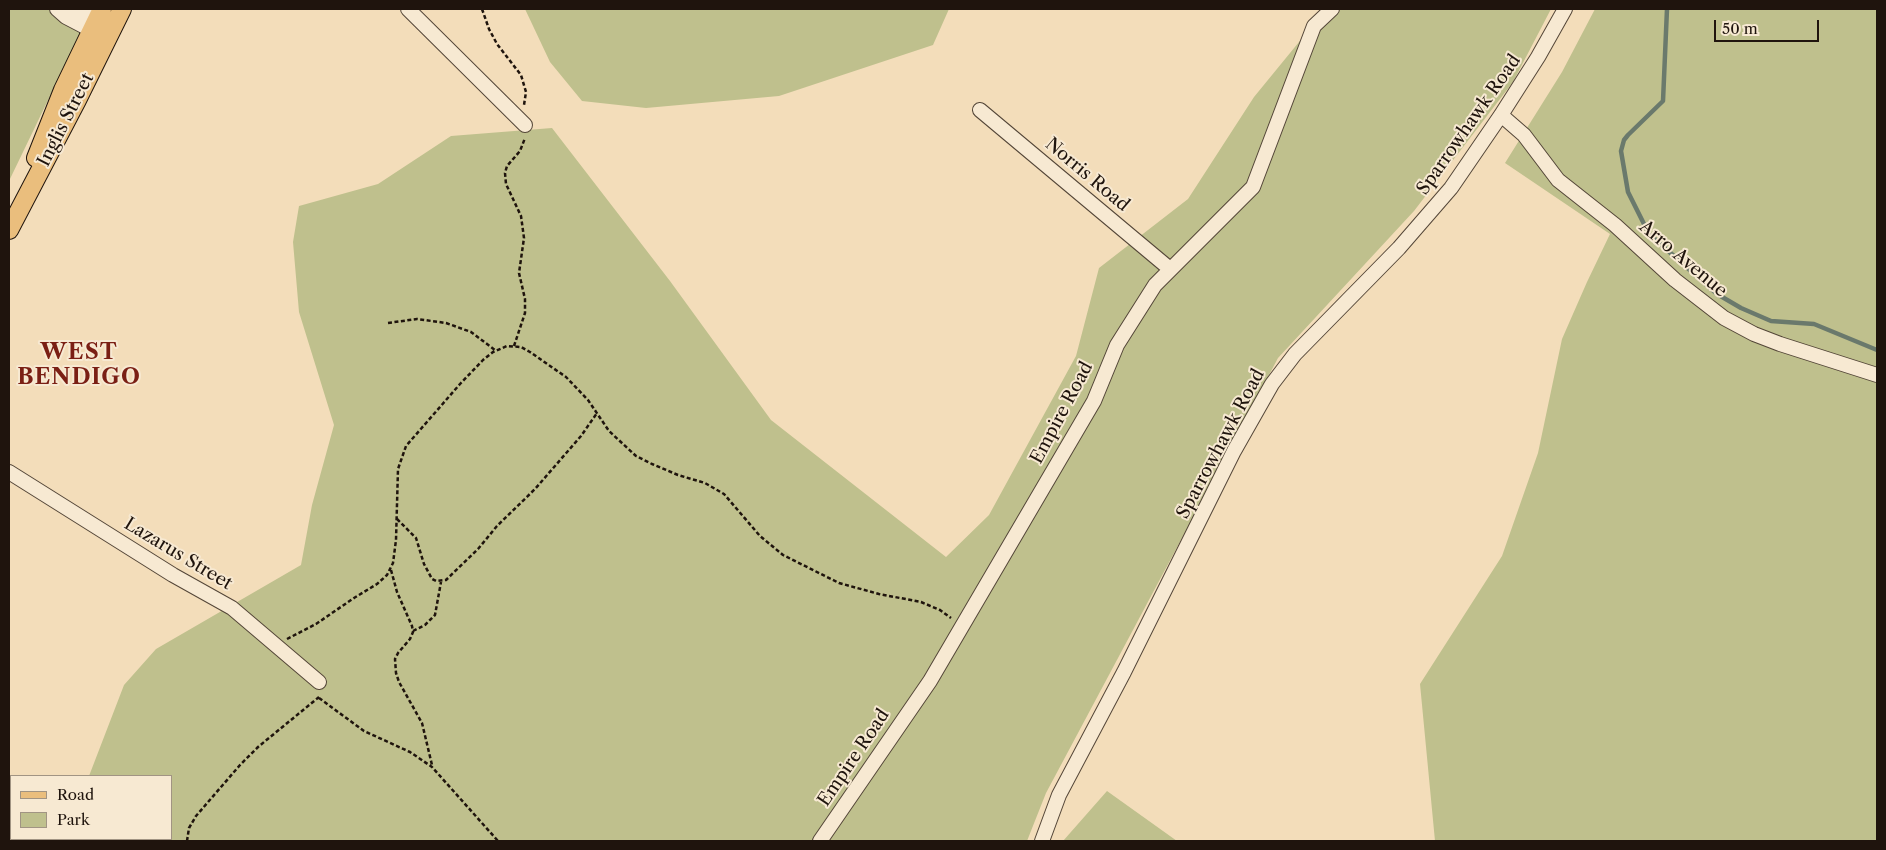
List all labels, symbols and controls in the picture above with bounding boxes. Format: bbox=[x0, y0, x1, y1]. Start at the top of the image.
scale bar bbox=[1716, 10, 1821, 42]
text: 50 m bbox=[1722, 19, 1758, 38]
street label: Sparrowhawk Road bbox=[1412, 51, 1526, 199]
street label: Inglis Street bbox=[33, 70, 99, 170]
street label: Norris Road bbox=[1041, 134, 1133, 216]
street label: Arro Avenue bbox=[1635, 216, 1731, 302]
district label: WEST BENDIGO bbox=[16, 340, 142, 392]
street label: Empire Road bbox=[1026, 358, 1098, 468]
street label: Sparrowhawk Road bbox=[1172, 365, 1270, 523]
street label: Lazarus Street bbox=[120, 513, 236, 595]
street label: Empire Road bbox=[814, 705, 894, 811]
legend bbox=[10, 775, 172, 840]
text: Road bbox=[57, 785, 94, 804]
text: Park bbox=[57, 810, 90, 829]

